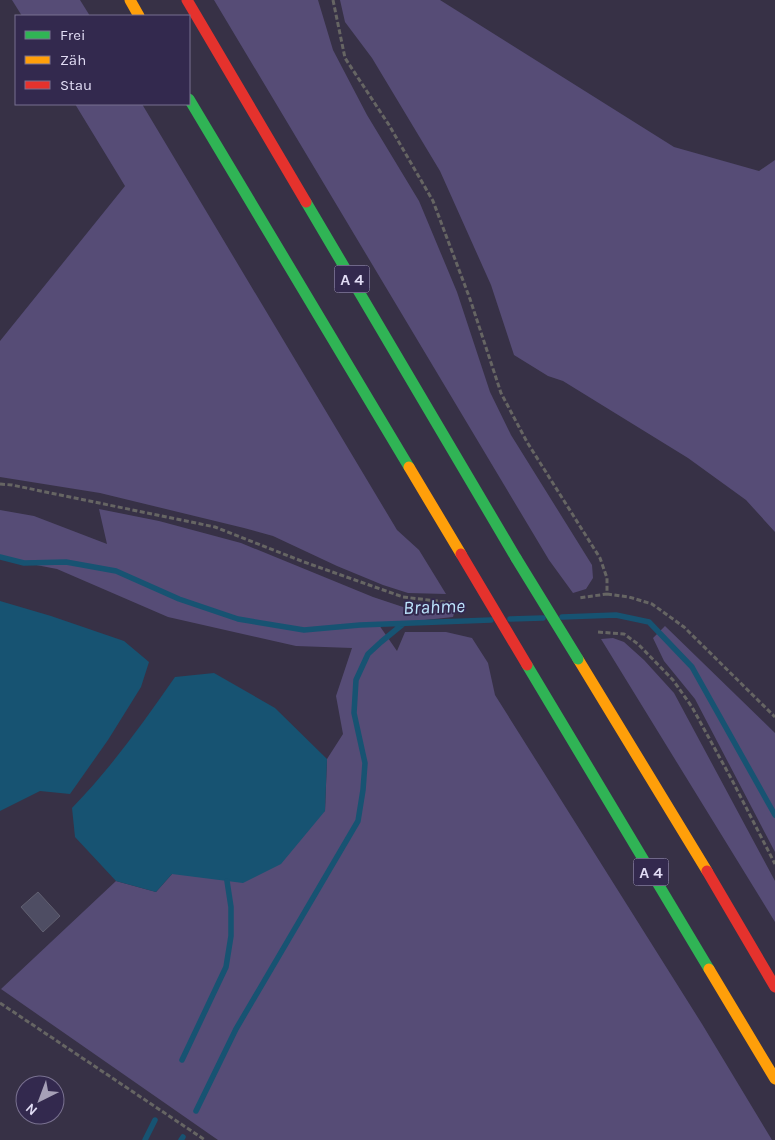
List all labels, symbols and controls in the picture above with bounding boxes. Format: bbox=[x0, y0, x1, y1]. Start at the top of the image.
legend bbox=[15, 15, 190, 105]
text: Frei bbox=[60, 26, 85, 44]
text: Zäh bbox=[60, 51, 86, 69]
text: Stau bbox=[60, 76, 92, 94]
road number: A 4 bbox=[334, 266, 370, 292]
water label: Brahme bbox=[403, 595, 465, 619]
road number: A 4 bbox=[634, 859, 668, 886]
north arrow bbox=[15, 1075, 65, 1125]
text: N bbox=[22, 1100, 41, 1119]

